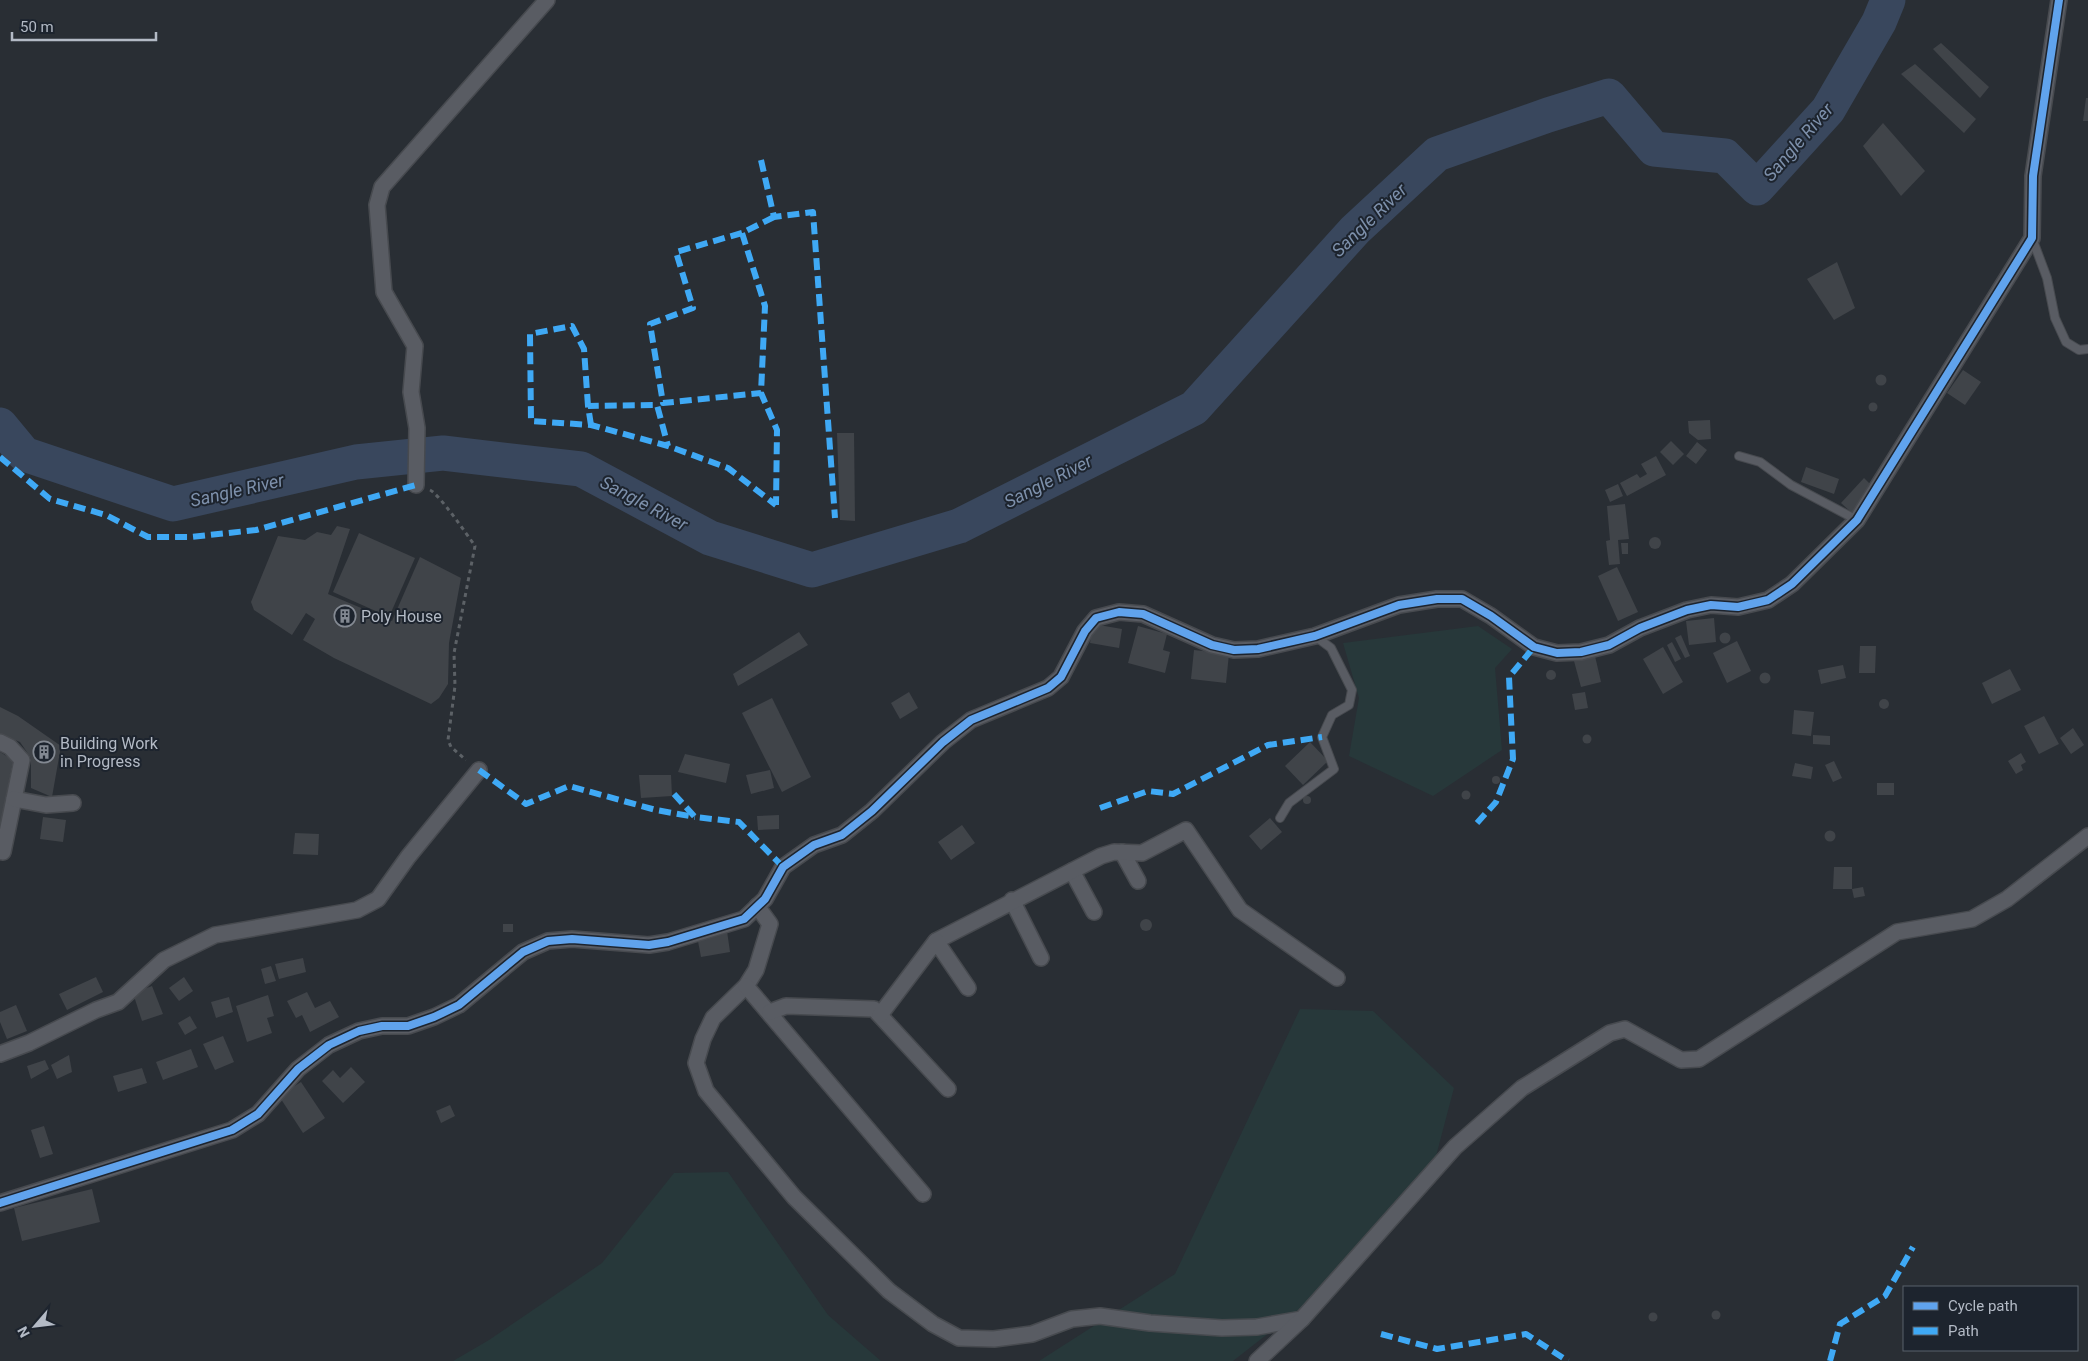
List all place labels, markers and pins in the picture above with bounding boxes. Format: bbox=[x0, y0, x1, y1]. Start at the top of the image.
building icon: Poly House bbox=[333, 604, 357, 628]
place label: Poly House bbox=[361, 607, 442, 626]
place label: Building Work in Progress bbox=[60, 734, 159, 771]
building icon: Building Work in Progress bbox=[32, 740, 56, 764]

